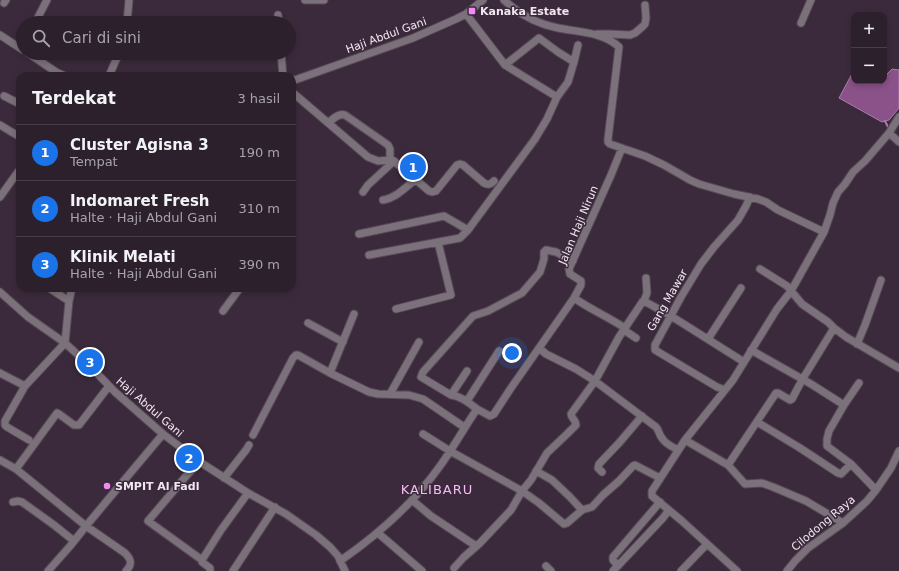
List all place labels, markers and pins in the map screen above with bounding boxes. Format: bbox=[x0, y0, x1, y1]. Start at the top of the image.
place label: Kanaka Estate bbox=[480, 5, 569, 18]
marker: Kanaka Estate bbox=[467, 6, 477, 16]
pin: 1 bbox=[400, 152, 426, 182]
pin: 3 bbox=[77, 347, 103, 377]
pin: 2 bbox=[176, 443, 202, 473]
place label: SMPIT Al Fadl bbox=[115, 480, 199, 493]
marker: SMPIT Al Fadl bbox=[102, 481, 112, 491]

